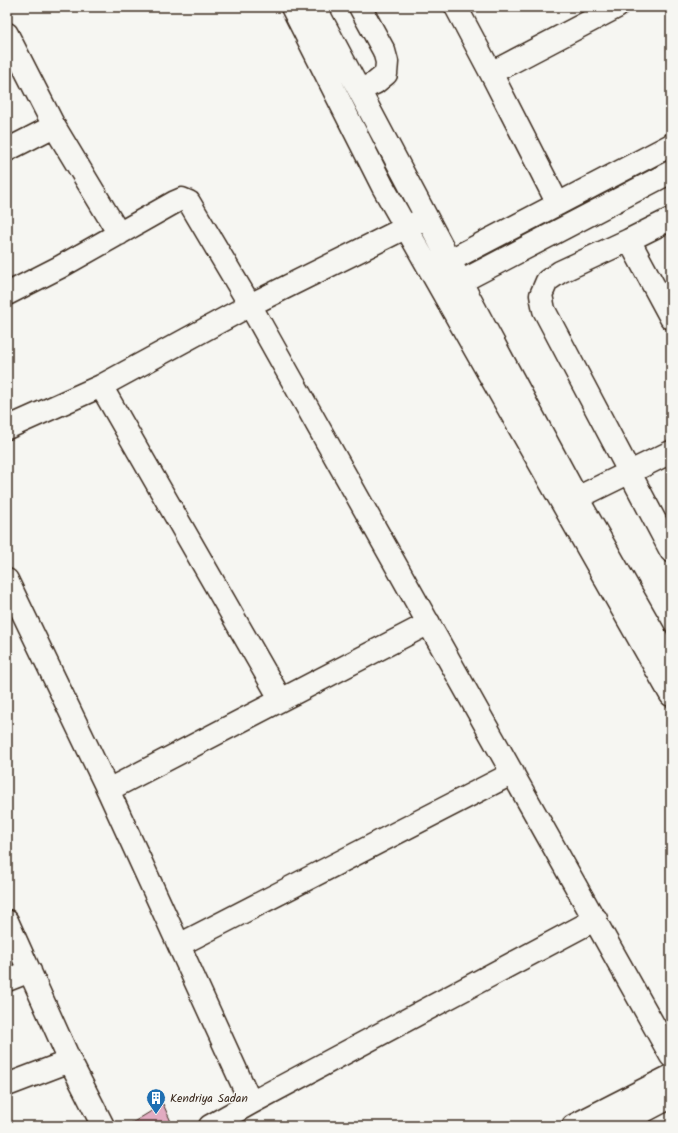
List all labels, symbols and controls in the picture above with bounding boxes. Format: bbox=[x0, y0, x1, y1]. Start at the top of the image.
building icon: Kendriya Sadan bbox=[145, 1087, 167, 1115]
place label: Kendriya Sadan bbox=[170, 1089, 248, 1108]

